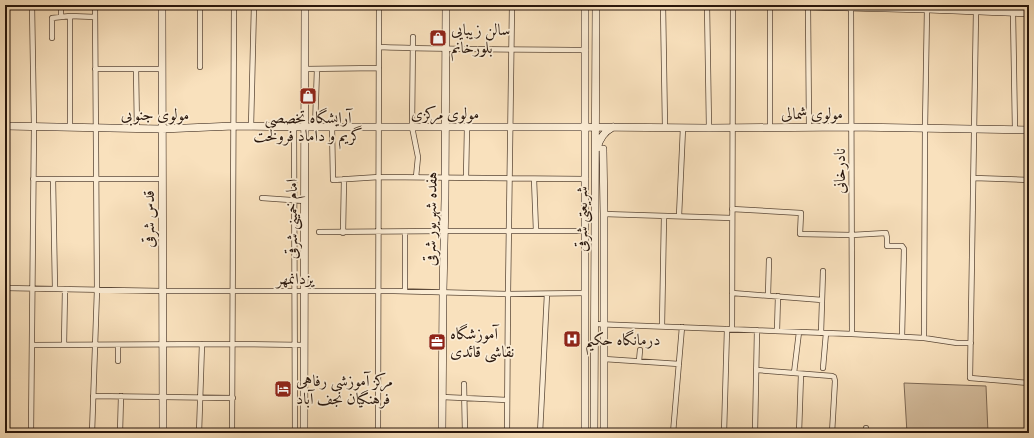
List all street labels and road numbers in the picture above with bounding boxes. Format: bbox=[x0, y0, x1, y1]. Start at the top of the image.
street label: مولوی مرکزی bbox=[411, 104, 479, 127]
street label: مولوی شمالی bbox=[781, 104, 843, 127]
street label: مولوی جنوبی bbox=[121, 105, 189, 128]
street label: نادرخانی bbox=[830, 148, 853, 194]
street label: هفده شهریور شرقی bbox=[420, 172, 445, 267]
street label: امام خمینی شرقی bbox=[282, 179, 306, 259]
street label: شریعتی شرقی bbox=[572, 186, 595, 252]
street label: قدس شرقی bbox=[139, 190, 162, 248]
street label: یزدانمهر bbox=[274, 269, 316, 292]

